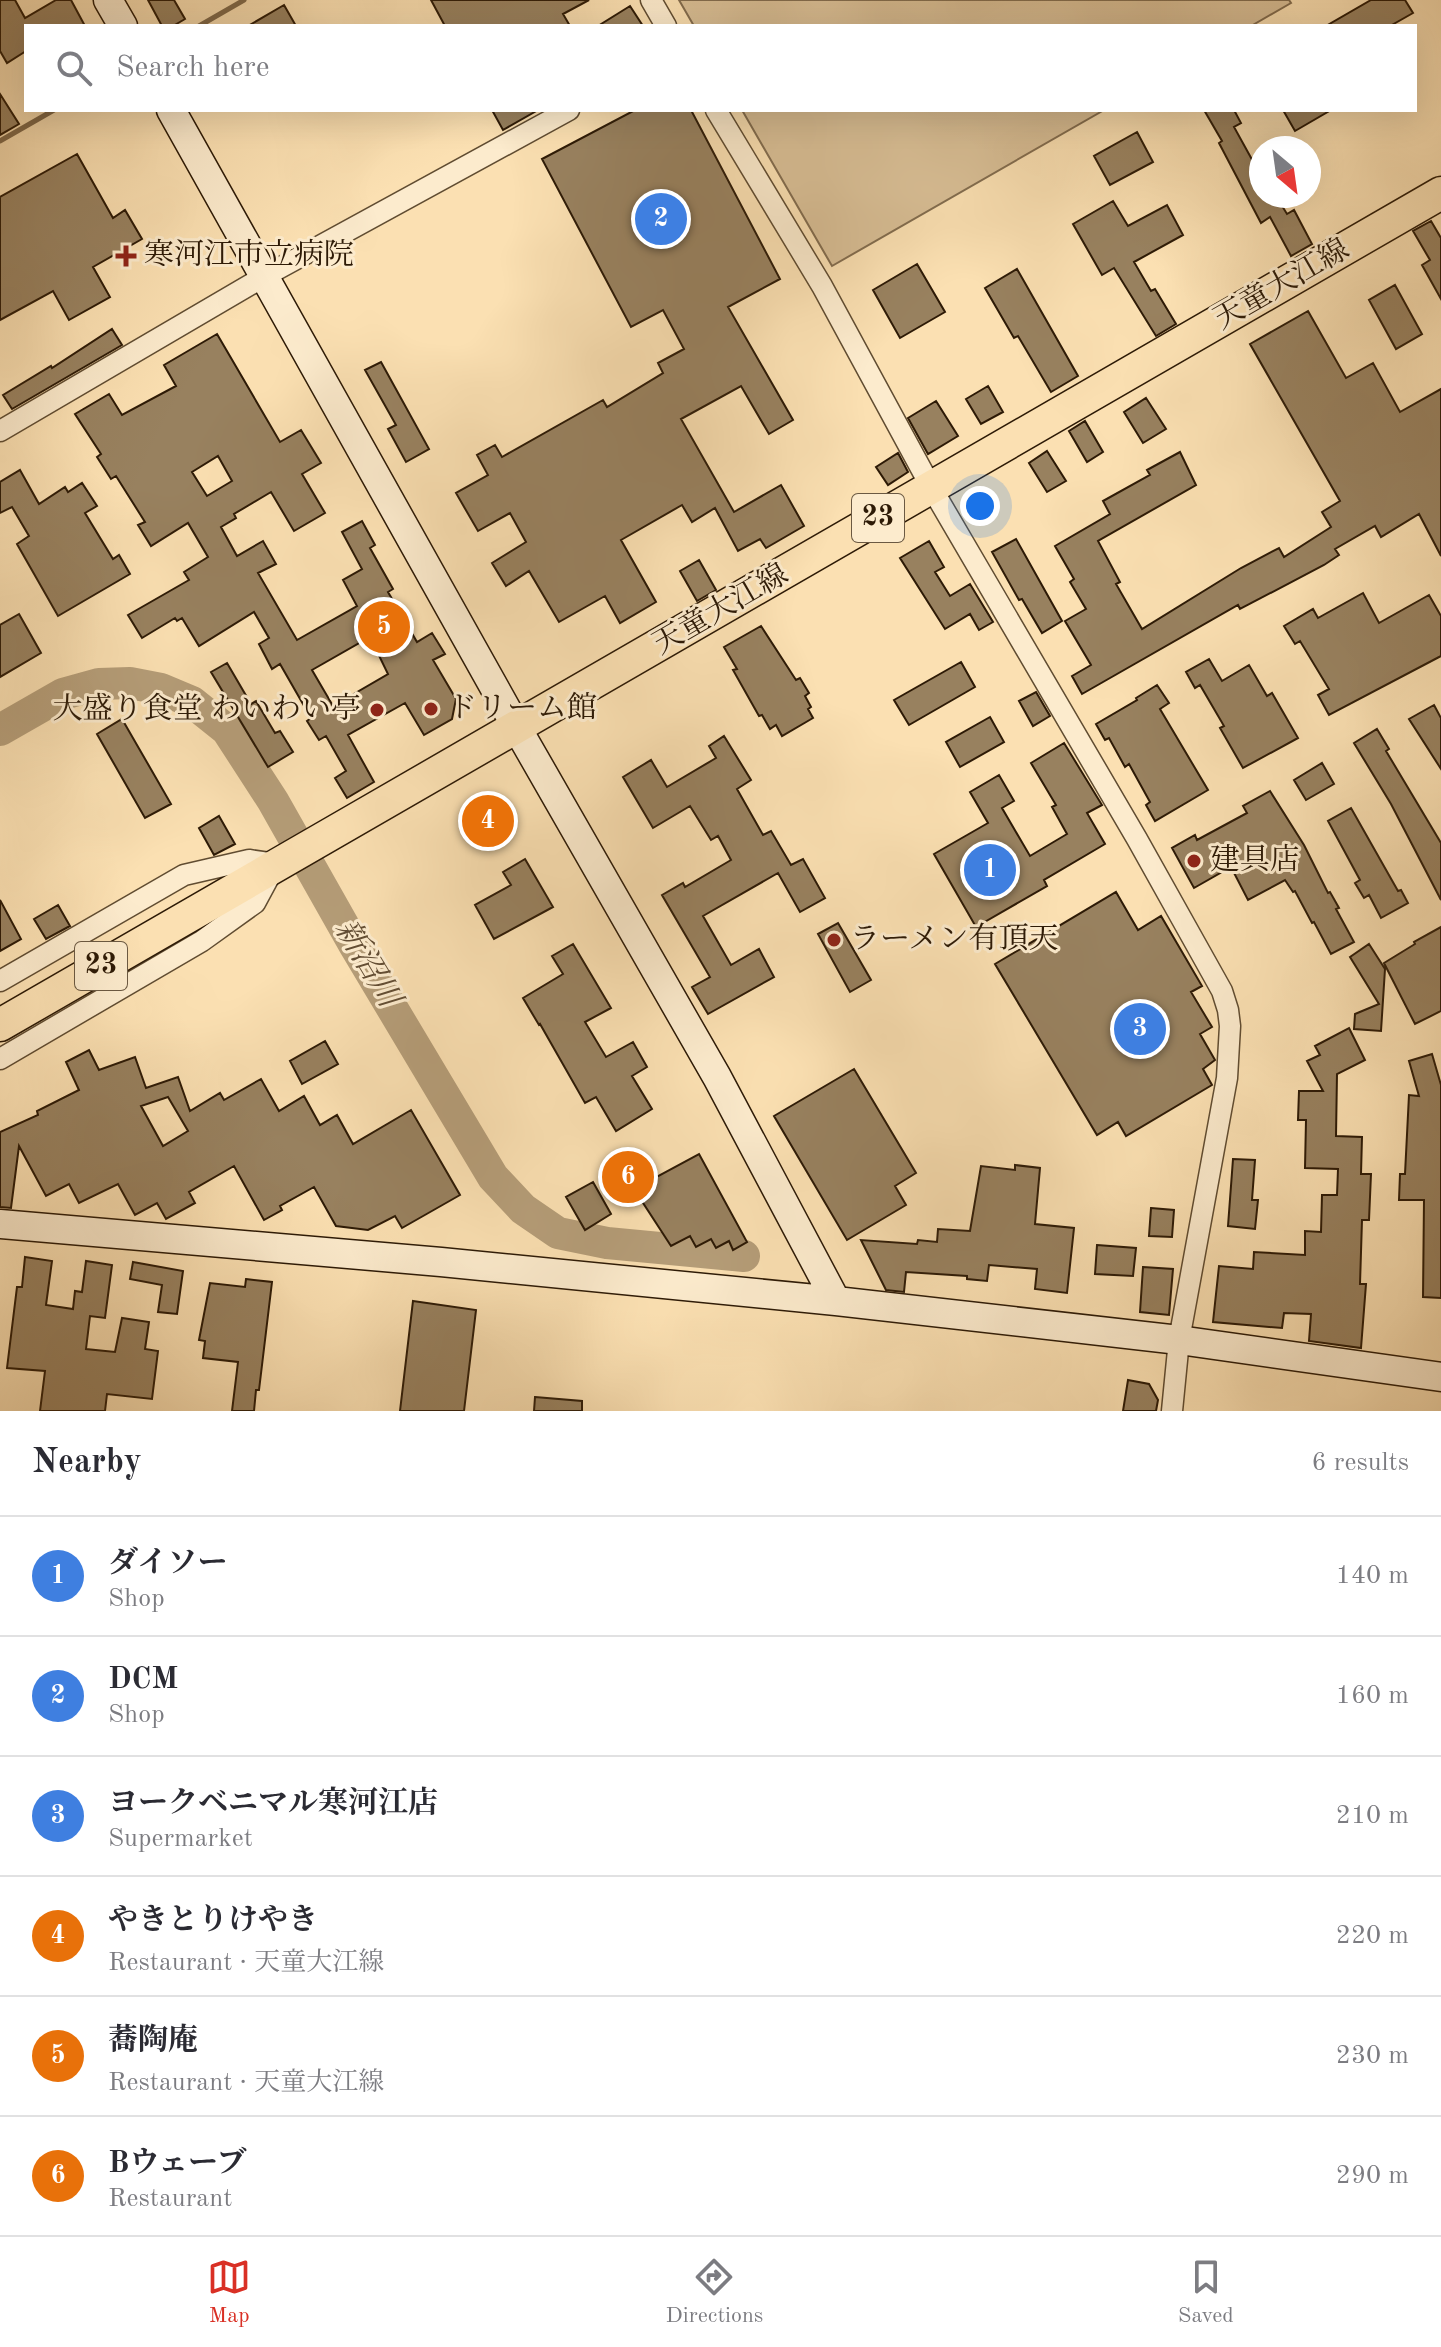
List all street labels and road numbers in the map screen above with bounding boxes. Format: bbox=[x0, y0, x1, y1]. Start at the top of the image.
street label: 天童大江線 bbox=[1208, 232, 1354, 335]
road number: 23 bbox=[852, 494, 904, 542]
street label: 天童大江線 bbox=[647, 557, 793, 660]
road number: 23 bbox=[75, 942, 127, 990]

